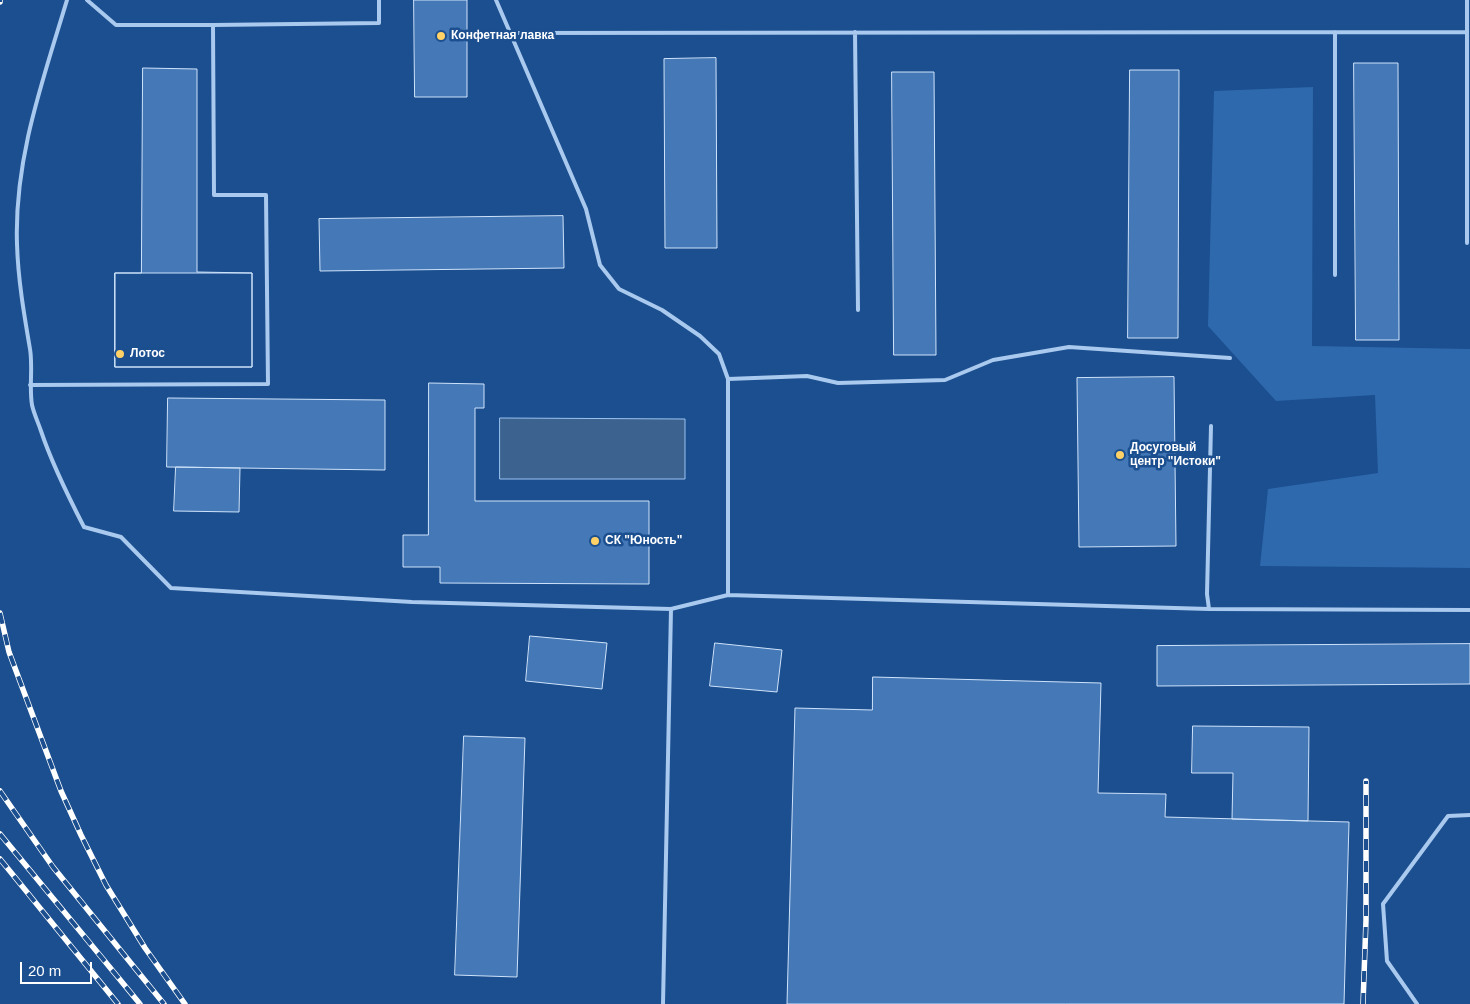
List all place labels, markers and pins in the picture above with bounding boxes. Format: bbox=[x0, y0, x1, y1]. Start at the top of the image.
place label: Конфетная лавка bbox=[451, 29, 554, 43]
marker: Конфетная лавка bbox=[435, 30, 447, 42]
place label: Лотос bbox=[130, 347, 165, 361]
marker: Лотос bbox=[114, 348, 126, 360]
place label: Досуговый центр "Истоки" bbox=[1130, 441, 1221, 469]
marker: Досуговый центр "Истоки" bbox=[1114, 449, 1126, 461]
place label: СК "Юность" bbox=[605, 534, 682, 548]
marker: СК "Юность" bbox=[589, 535, 601, 547]

